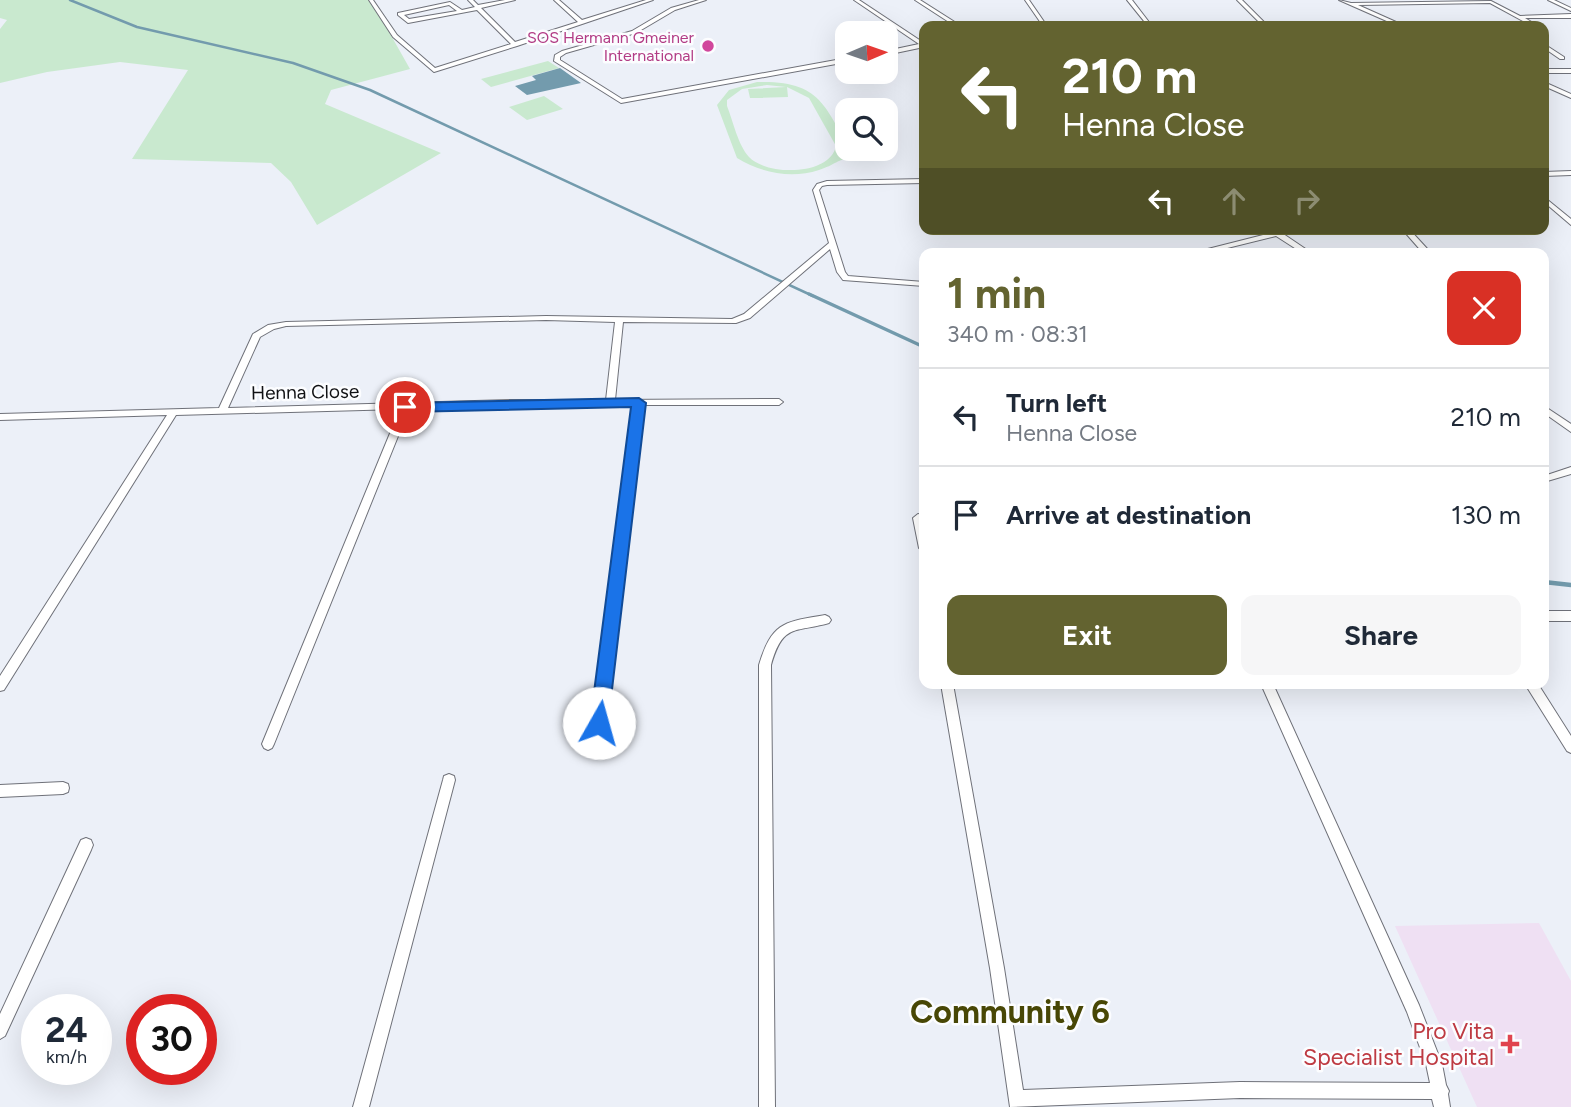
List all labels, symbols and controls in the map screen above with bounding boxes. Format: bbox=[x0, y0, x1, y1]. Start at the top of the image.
north arrow bbox=[835, 21, 898, 84]
map controls bbox=[835, 21, 898, 161]
place label: SOS Hermann Gmeiner International bbox=[527, 28, 695, 65]
marker: SOS Hermann Gmeiner International bbox=[700, 38, 716, 54]
text: 210 m bbox=[1062, 46, 1197, 105]
icon: left bbox=[947, 49, 1038, 140]
button: search bbox=[835, 98, 898, 161]
text: Henna Close bbox=[1062, 106, 1245, 144]
icon: left bbox=[1142, 182, 1180, 220]
icon: ahead bbox=[1215, 182, 1253, 220]
icon: right bbox=[1288, 182, 1326, 220]
text: 1 min bbox=[947, 268, 1046, 319]
button: close bbox=[1447, 271, 1521, 345]
text: 340 m · 08:31 bbox=[947, 320, 1088, 348]
pin bbox=[375, 377, 435, 437]
street label: Henna Close bbox=[251, 380, 359, 404]
text: Turn left bbox=[1006, 387, 1107, 419]
icon: arrive bbox=[386, 388, 424, 426]
icon: left bbox=[947, 398, 985, 436]
text: 210 m bbox=[1451, 401, 1521, 433]
text: Henna Close bbox=[1006, 419, 1137, 447]
icon: arrive bbox=[947, 496, 985, 534]
text: Arrive at destination bbox=[1006, 499, 1251, 531]
text: 130 m bbox=[1451, 499, 1521, 531]
button: Exit bbox=[947, 595, 1227, 675]
button: Share bbox=[1241, 595, 1521, 675]
position arrow bbox=[562, 686, 636, 760]
district label: Community 6 bbox=[910, 993, 1110, 1031]
speed limit sign: 30 bbox=[126, 994, 217, 1085]
text: 24 bbox=[45, 1009, 88, 1051]
place label: Pro Vita Specialist Hospital bbox=[1303, 1017, 1494, 1071]
marker: Pro Vita Specialist Hospital bbox=[1500, 1034, 1520, 1054]
text: km/h bbox=[46, 1046, 87, 1068]

